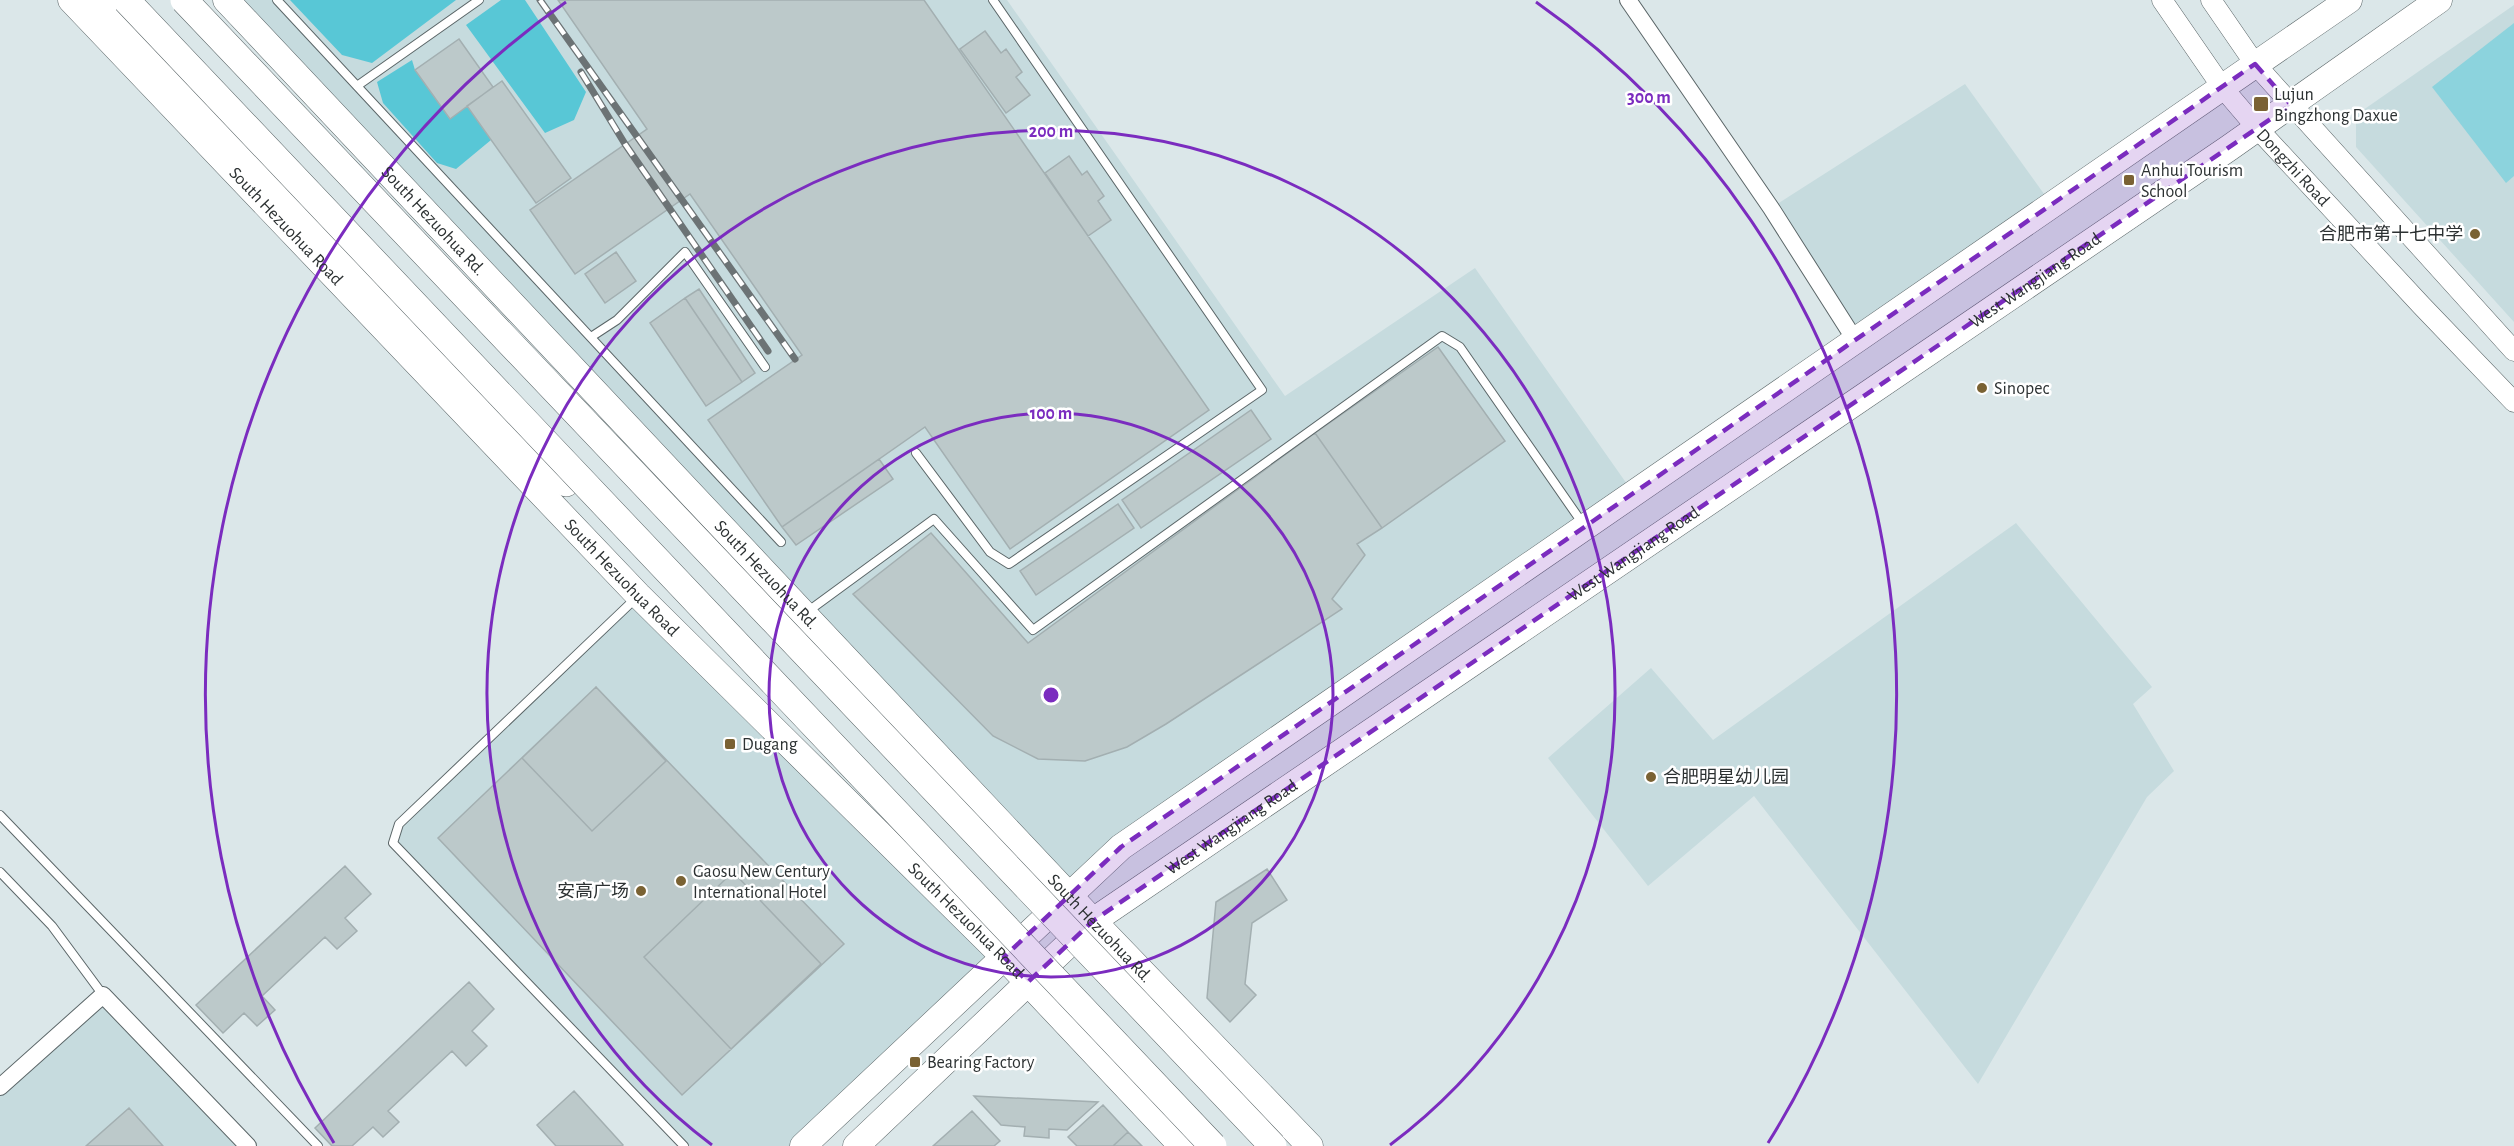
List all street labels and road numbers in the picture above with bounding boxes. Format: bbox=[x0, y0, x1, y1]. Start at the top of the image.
street label: Dongzhi Road bbox=[2253, 126, 2333, 210]
street label: South Hezuohua Rd. bbox=[378, 163, 488, 279]
street label: South Hezuohua Road bbox=[225, 164, 346, 289]
street label: West Wangjiang Road bbox=[1966, 230, 2104, 332]
street label: West Wangjiang Road bbox=[1565, 503, 1703, 605]
street label: South Hezuohua Road bbox=[561, 516, 682, 640]
street label: South Hezuohua Rd. bbox=[711, 517, 822, 633]
street label: West Wangjiang Road bbox=[1163, 777, 1301, 879]
street label: South Hezuohua Road bbox=[904, 860, 1027, 982]
street label: South Hezuohua Rd. bbox=[1044, 871, 1155, 987]

